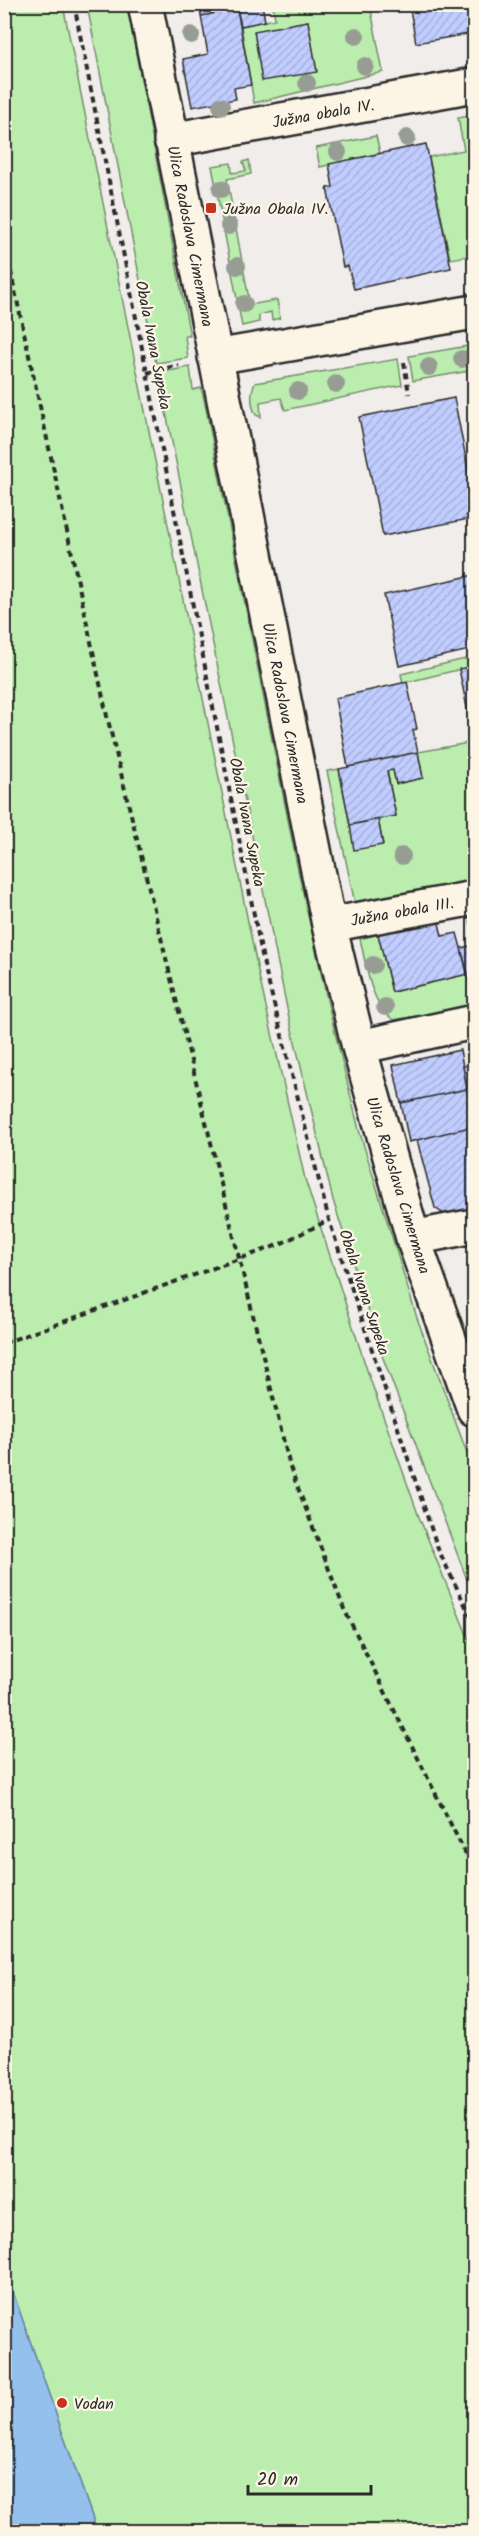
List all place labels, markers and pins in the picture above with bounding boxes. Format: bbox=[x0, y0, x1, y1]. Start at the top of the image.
place label: Južna Obala IV. bbox=[223, 197, 328, 222]
marker: Južna Obala IV. bbox=[204, 201, 218, 215]
place label: Vodan bbox=[74, 2392, 114, 2417]
marker: Vodan bbox=[55, 2396, 69, 2410]

